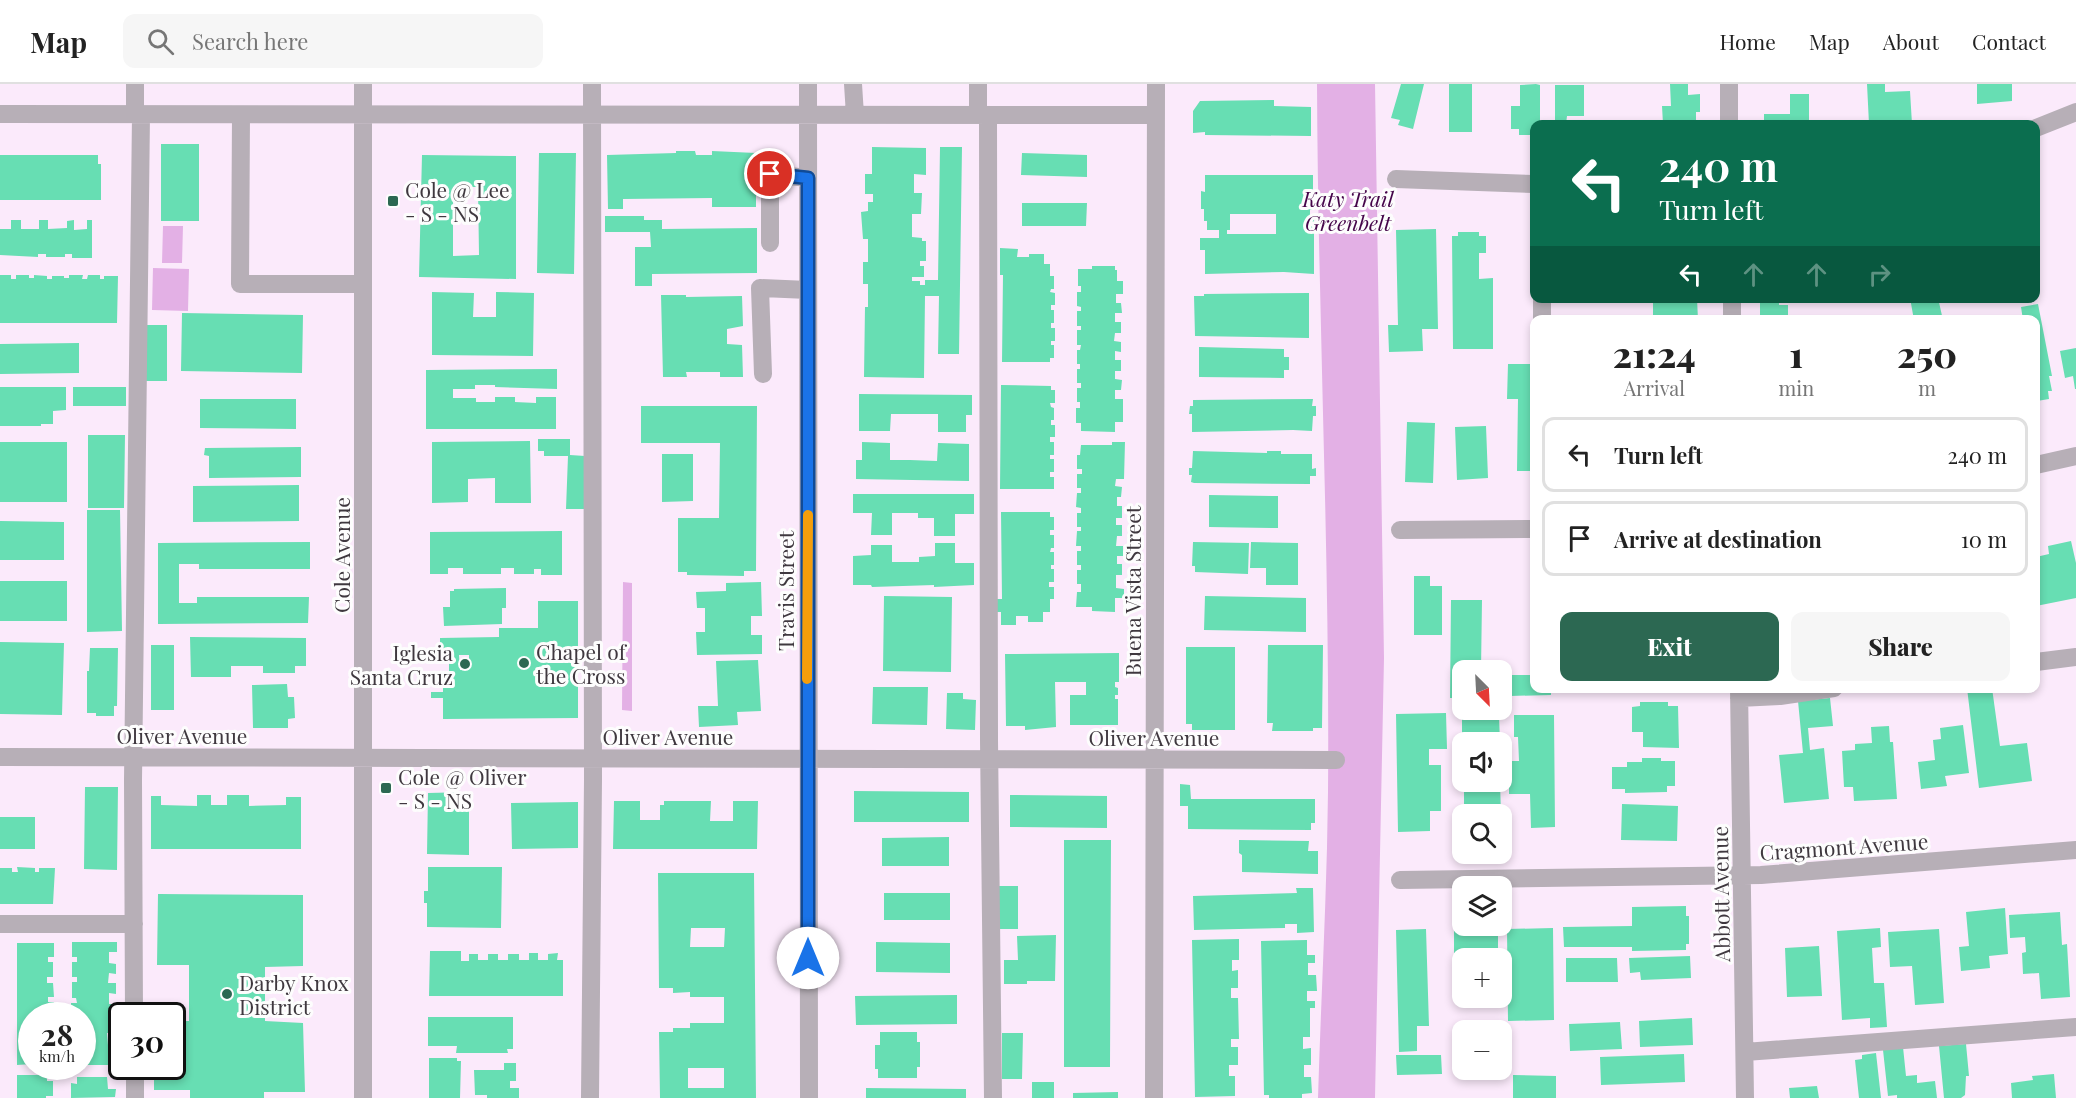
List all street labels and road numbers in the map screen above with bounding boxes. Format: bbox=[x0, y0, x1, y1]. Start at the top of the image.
street label: Cole Avenue bbox=[327, 497, 355, 613]
street label: Buena Vista Street bbox=[1118, 505, 1146, 676]
street label: Travis Street bbox=[771, 530, 799, 651]
street label: Oliver Avenue bbox=[117, 721, 247, 749]
street label: Oliver Avenue bbox=[603, 722, 733, 750]
street label: Oliver Avenue bbox=[1089, 723, 1219, 751]
street label: Abbott Avenue bbox=[1705, 826, 1735, 963]
street label: Cragmont Avenue bbox=[1759, 826, 1929, 866]

